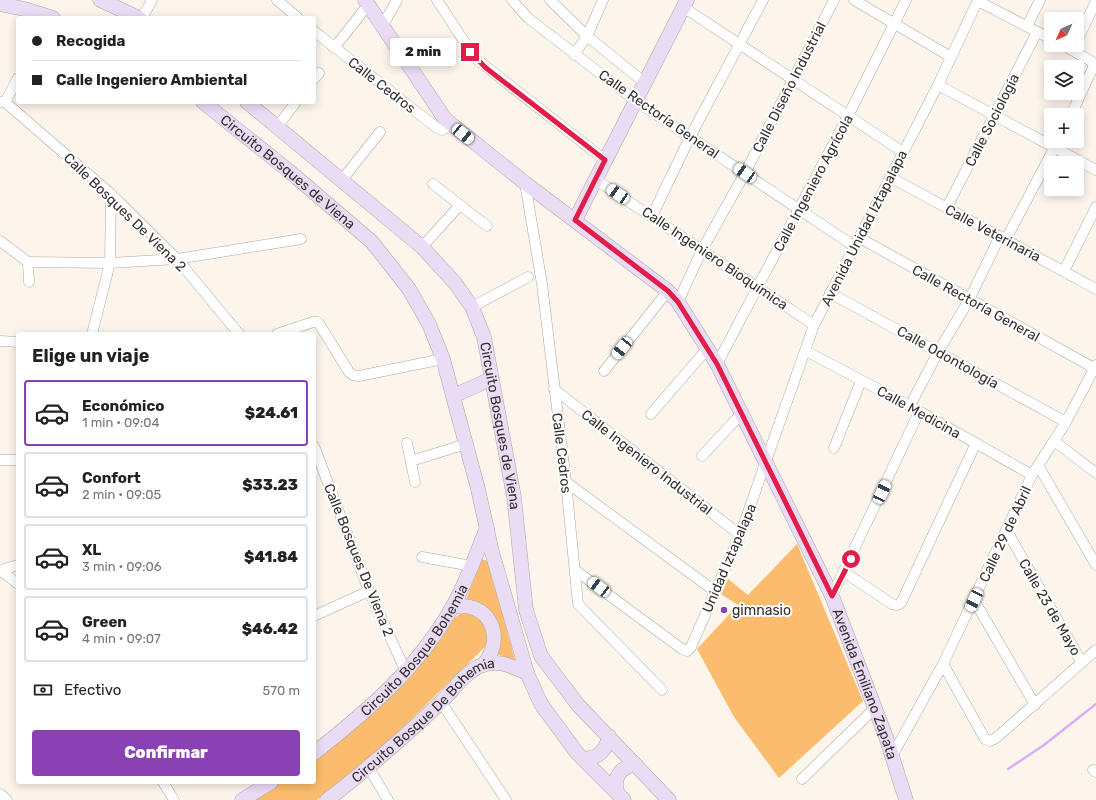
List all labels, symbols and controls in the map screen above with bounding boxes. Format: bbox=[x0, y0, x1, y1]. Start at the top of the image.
north arrow bbox=[1044, 12, 1084, 52]
map controls bbox=[1044, 12, 1084, 196]
street label: Calle Diseño Industrial bbox=[749, 19, 830, 156]
text: Recogida bbox=[56, 32, 125, 50]
callout: 2 min bbox=[390, 38, 456, 66]
route end bbox=[461, 43, 479, 61]
text: 2 min bbox=[405, 44, 441, 59]
street label: Calle Cedros bbox=[345, 54, 419, 117]
button: layers bbox=[1044, 60, 1084, 100]
street label: Calle Rectoría General bbox=[595, 66, 722, 162]
text: Calle Ingeniero Ambiental bbox=[56, 71, 247, 89]
street label: Calle Sociología bbox=[962, 71, 1023, 169]
button: + bbox=[1044, 108, 1084, 148]
street label: Circuito Bosques de Viena bbox=[217, 111, 359, 233]
street label: Calle Ingeniero Agrícola bbox=[770, 112, 857, 255]
car bbox=[450, 122, 476, 146]
street label: Avenida Unidad Iztapalapa bbox=[818, 147, 911, 309]
street label: Calle Bosques De Viena 2 bbox=[60, 149, 189, 275]
button: − bbox=[1044, 156, 1084, 196]
car bbox=[732, 161, 758, 185]
car bbox=[605, 182, 631, 206]
street label: Calle Veterinaria bbox=[942, 201, 1043, 266]
street label: Calle Ingeniero Bioquímica bbox=[639, 203, 791, 314]
street label: Calle Rectoría General bbox=[909, 261, 1042, 346]
street label: Calle Odontología bbox=[894, 322, 1002, 392]
car bbox=[610, 335, 634, 361]
street label: Circuito Bosques de Viena bbox=[476, 341, 523, 510]
text: Elige un viaje bbox=[32, 345, 149, 367]
street label: Calle Medicina bbox=[874, 382, 964, 442]
icon: car bbox=[34, 395, 70, 431]
text: Económico bbox=[82, 397, 164, 415]
text: $24.61 bbox=[245, 404, 298, 422]
street label: Calle Ingeniero Industrial bbox=[578, 406, 716, 519]
street label: Calle Cedros bbox=[548, 412, 575, 494]
text: 1 min · 09:04 bbox=[82, 415, 160, 430]
icon: car bbox=[34, 467, 70, 503]
text: Confort bbox=[82, 469, 141, 487]
text: $33.23 bbox=[242, 476, 298, 494]
car bbox=[871, 479, 893, 505]
street label: Calle Bosques De Viena 2 bbox=[320, 481, 397, 639]
street label: Calle 29 de Abril bbox=[976, 483, 1035, 585]
text: 2 min · 09:05 bbox=[82, 487, 161, 502]
street label: Unidad Iztapalapa bbox=[699, 501, 760, 615]
icon: car bbox=[34, 539, 70, 575]
text: XL bbox=[82, 541, 101, 559]
text: $41.84 bbox=[244, 548, 298, 566]
route start bbox=[842, 550, 860, 568]
street label: Calle 23 de Mayo bbox=[1015, 556, 1084, 659]
text: 3 min · 09:06 bbox=[82, 559, 162, 574]
car bbox=[586, 575, 612, 599]
street label: Circuito Bosque Bohemia bbox=[357, 582, 472, 720]
car bbox=[963, 587, 985, 613]
place label: gimnasio bbox=[732, 602, 791, 619]
marker: gimnasio bbox=[719, 605, 729, 615]
street label: Avenida Emiliano Zapata bbox=[829, 606, 901, 762]
icon: car bbox=[34, 611, 70, 647]
text: Green bbox=[82, 613, 127, 631]
text: $46.42 bbox=[242, 620, 298, 638]
text: 4 min · 09:07 bbox=[82, 631, 161, 646]
street label: Circuito Bosque De Bohemia bbox=[348, 655, 496, 787]
icon: cash bbox=[32, 679, 54, 701]
text: Efectivo bbox=[64, 681, 121, 699]
text: 570 m bbox=[263, 683, 300, 698]
button: Confirmar bbox=[32, 730, 300, 776]

